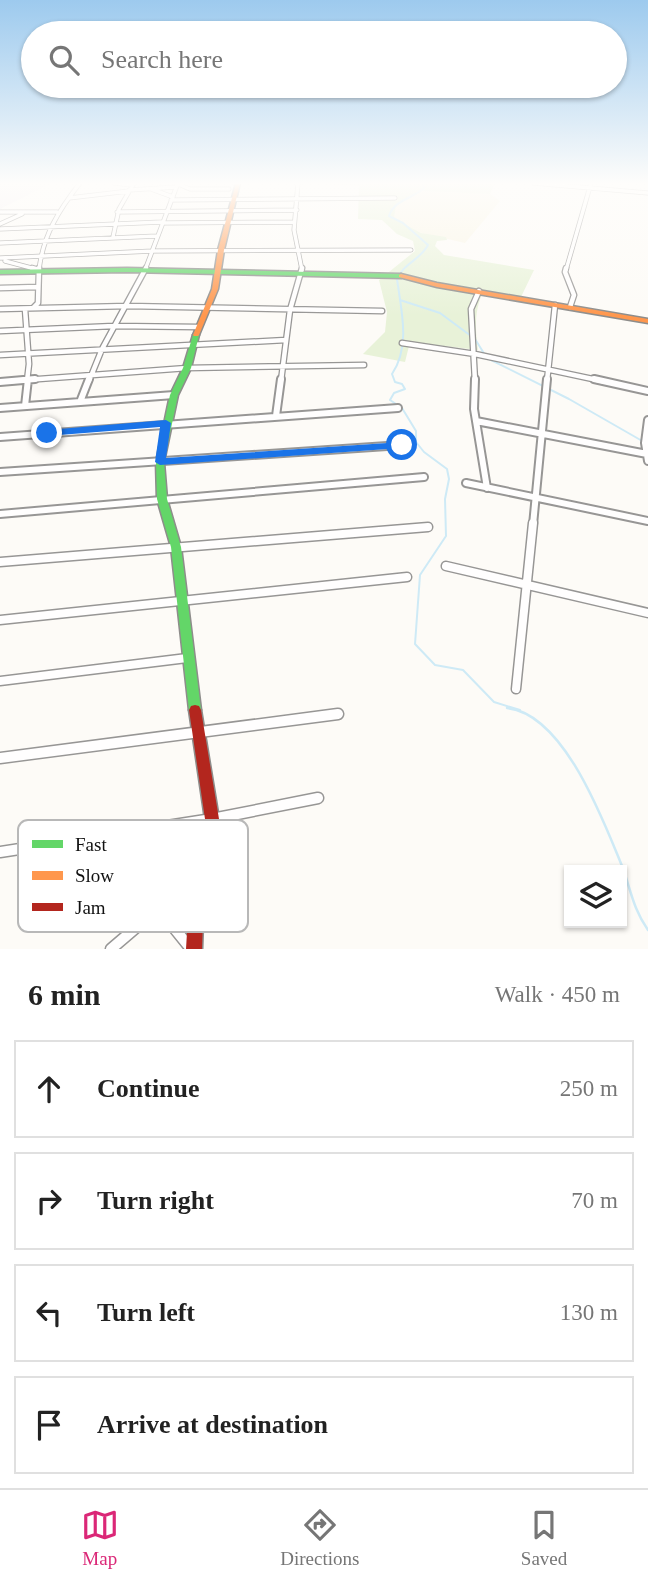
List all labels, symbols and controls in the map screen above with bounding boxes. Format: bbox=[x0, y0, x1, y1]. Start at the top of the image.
search box bbox=[21, 21, 627, 98]
icon: search bbox=[45, 41, 83, 79]
text: Search here bbox=[101, 45, 223, 74]
route end bbox=[31, 417, 62, 448]
route start bbox=[386, 429, 417, 460]
legend bbox=[18, 820, 248, 932]
text: Fast bbox=[75, 834, 107, 855]
text: Slow bbox=[75, 865, 114, 886]
map controls bbox=[564, 865, 627, 928]
button: layers bbox=[564, 865, 627, 928]
text: Jam bbox=[75, 897, 106, 918]
text: 6 min bbox=[28, 978, 101, 1011]
text: Walk · 450 m bbox=[495, 982, 620, 1007]
icon: ahead bbox=[30, 1070, 68, 1108]
text: Continue bbox=[97, 1074, 200, 1103]
text: 250 m bbox=[560, 1076, 618, 1101]
icon: right bbox=[30, 1182, 68, 1220]
text: Turn right bbox=[97, 1186, 214, 1215]
text: 70 m bbox=[571, 1188, 618, 1213]
icon: left bbox=[30, 1294, 68, 1332]
text: Turn left bbox=[97, 1298, 195, 1327]
text: 130 m bbox=[560, 1300, 618, 1325]
icon: arrive bbox=[30, 1406, 68, 1444]
text: Arrive at destination bbox=[97, 1410, 328, 1439]
tab: Map bbox=[81, 1506, 119, 1570]
tab: Directions bbox=[280, 1506, 359, 1570]
tab: Saved bbox=[521, 1506, 567, 1570]

